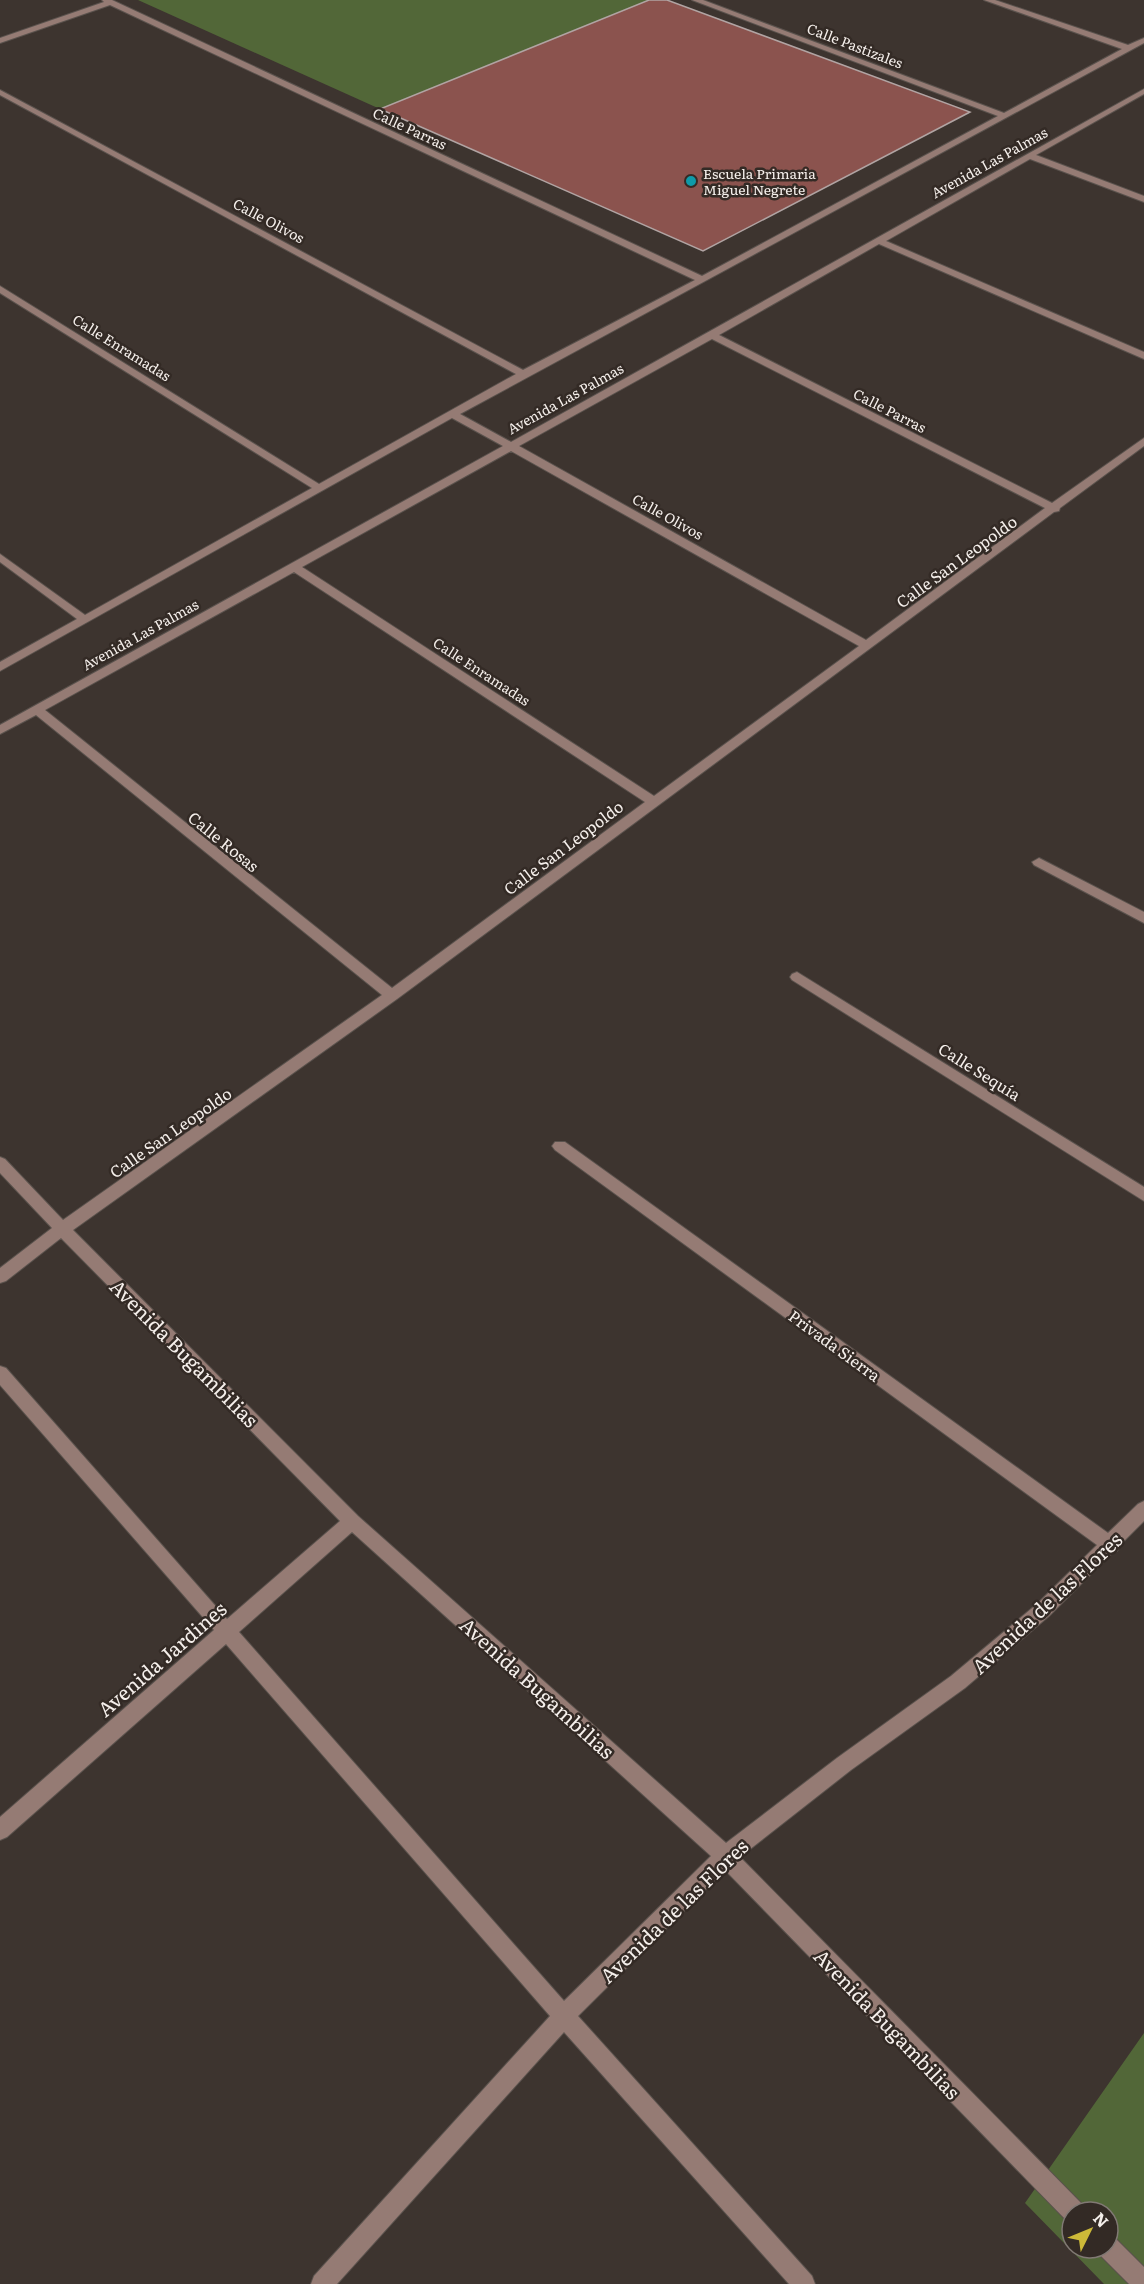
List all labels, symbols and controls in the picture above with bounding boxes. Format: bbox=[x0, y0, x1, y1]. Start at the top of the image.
street label: Calle Pastizales bbox=[804, 18, 906, 72]
street label: Calle Parras bbox=[370, 102, 450, 154]
street label: Avenida Las Palmas bbox=[927, 122, 1051, 202]
place label: Escuela Primaria Miguel Negrete bbox=[703, 163, 816, 199]
marker: Escuela Primaria Miguel Negrete bbox=[684, 174, 698, 188]
street label: Calle Olivos bbox=[230, 193, 308, 247]
street label: Calle Enramadas bbox=[69, 309, 175, 385]
street label: Avenida Las Palmas bbox=[503, 358, 627, 438]
street label: Calle Parras bbox=[850, 383, 930, 437]
street label: Calle Olivos bbox=[629, 488, 707, 544]
street label: Calle San Leopoldo bbox=[891, 509, 1021, 613]
street label: Avenida Las Palmas bbox=[78, 594, 202, 674]
street label: Calle Enramadas bbox=[430, 632, 534, 710]
street label: Calle San Leopoldo bbox=[498, 794, 628, 900]
street label: Calle Rosas bbox=[183, 805, 265, 877]
street label: Calle Sequía bbox=[934, 1036, 1026, 1106]
street label: Calle San Leopoldo bbox=[104, 1081, 236, 1183]
street label: Avenida Bugambilias bbox=[104, 1271, 266, 1433]
street label: Privada Sierra bbox=[784, 1303, 886, 1387]
street label: Avenida de las Flores bbox=[964, 1524, 1128, 1680]
street label: Avenida Jardines bbox=[90, 1593, 232, 1723]
street label: Avenida Bugambilias bbox=[454, 1609, 622, 1765]
street label: Avenida de las Flores bbox=[592, 1831, 754, 1989]
street label: Avenida Bugambilias bbox=[808, 1941, 968, 2105]
north arrow bbox=[1060, 2200, 1120, 2260]
text: N bbox=[1088, 2206, 1115, 2232]

